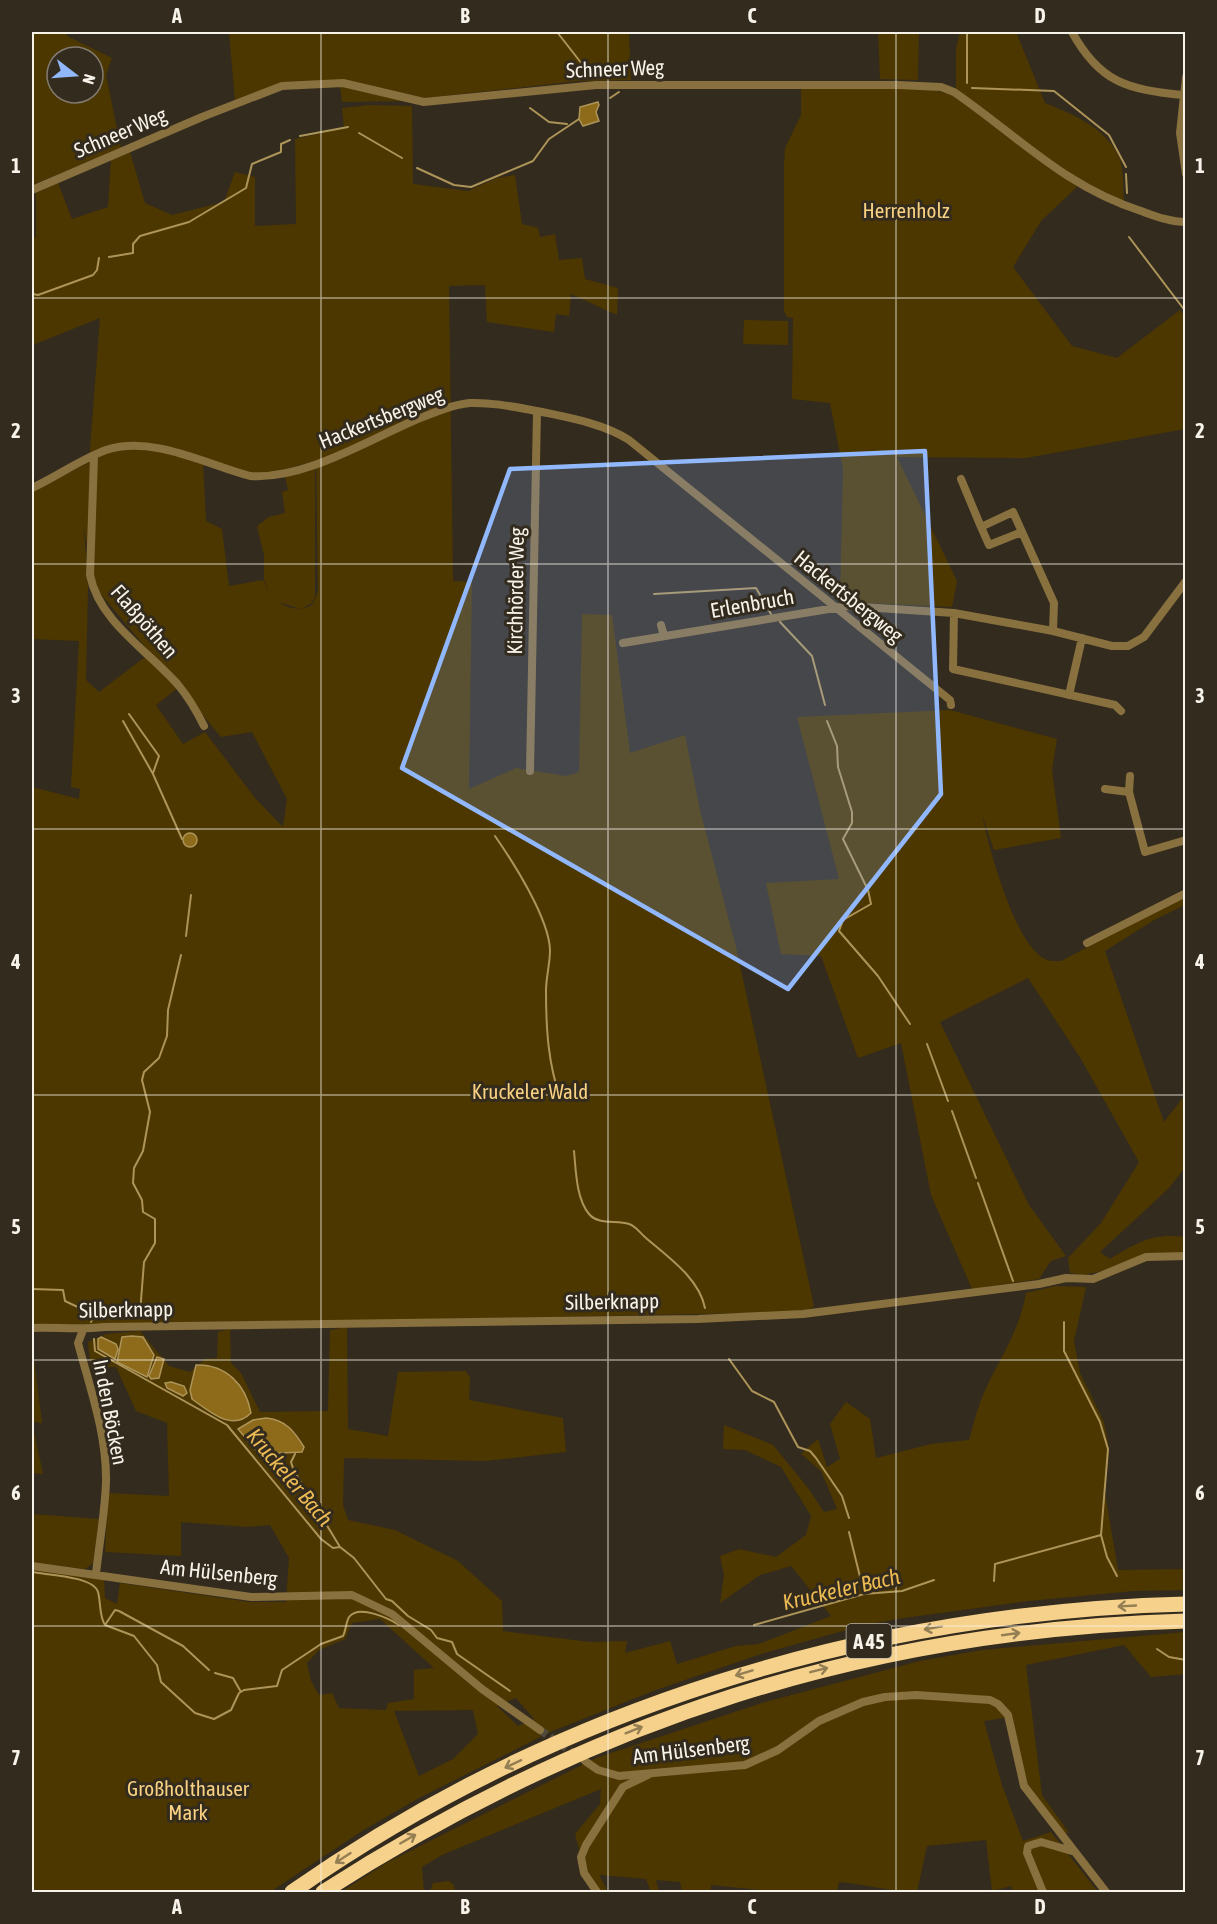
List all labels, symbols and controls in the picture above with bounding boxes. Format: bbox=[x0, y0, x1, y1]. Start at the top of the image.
text: A bbox=[171, 4, 182, 27]
text: B bbox=[460, 4, 470, 27]
text: C bbox=[748, 4, 757, 27]
text: D bbox=[1034, 4, 1046, 27]
north arrow bbox=[45, 45, 105, 105]
street label: Schneer Weg bbox=[566, 54, 664, 82]
text: N bbox=[79, 72, 99, 87]
street label: Schneer Weg bbox=[70, 102, 170, 162]
text: 1 bbox=[11, 154, 21, 177]
text: 1 bbox=[1195, 154, 1205, 177]
park label: Herrenholz bbox=[862, 198, 950, 222]
street label: Hackertsbergweg bbox=[315, 381, 447, 453]
text: 2 bbox=[11, 419, 21, 442]
text: 2 bbox=[1195, 419, 1205, 442]
street label: Kirchhörder Weg bbox=[502, 527, 528, 655]
street label: Hackertsbergweg bbox=[790, 545, 908, 647]
street label: Flaßpöthen bbox=[107, 579, 183, 663]
street label: Erlenbruch bbox=[708, 584, 796, 622]
text: 3 bbox=[11, 684, 21, 707]
text: 3 bbox=[1195, 684, 1205, 707]
text: 4 bbox=[10, 950, 21, 973]
text: 4 bbox=[1194, 950, 1205, 973]
park label: Kruckeler Wald bbox=[472, 1079, 588, 1103]
text: 5 bbox=[11, 1215, 21, 1238]
text: 5 bbox=[1195, 1215, 1205, 1238]
street label: Silberknapp bbox=[565, 1288, 659, 1314]
street label: Silberknapp bbox=[79, 1296, 173, 1322]
street label: In den Böcken bbox=[89, 1357, 133, 1467]
water label: Kruckeler Bach bbox=[242, 1423, 339, 1531]
text: 6 bbox=[11, 1481, 21, 1504]
text: 6 bbox=[1195, 1481, 1205, 1504]
street label: Am Hülsenberg bbox=[159, 1554, 279, 1590]
water label: Kruckeler Bach bbox=[780, 1563, 903, 1615]
one-way arrow bbox=[1118, 1601, 1138, 1612]
one-way arrow bbox=[924, 1623, 944, 1634]
road number: A 45 bbox=[846, 1624, 892, 1658]
one-way arrow bbox=[1001, 1629, 1020, 1640]
one-way arrow bbox=[810, 1664, 829, 1676]
one-way arrow bbox=[735, 1668, 754, 1679]
one-way arrow bbox=[624, 1724, 643, 1735]
street label: Am Hülsenberg bbox=[631, 1730, 751, 1768]
text: 7 bbox=[11, 1746, 21, 1769]
text: 7 bbox=[1195, 1746, 1205, 1769]
one-way arrow bbox=[505, 1758, 523, 1770]
park label: Großholthauser Mark bbox=[127, 1776, 250, 1824]
one-way arrow bbox=[399, 1833, 416, 1845]
one-way arrow bbox=[335, 1853, 352, 1865]
text: A bbox=[171, 1895, 182, 1918]
text: B bbox=[460, 1895, 470, 1918]
text: C bbox=[748, 1895, 757, 1918]
text: D bbox=[1034, 1895, 1046, 1918]

